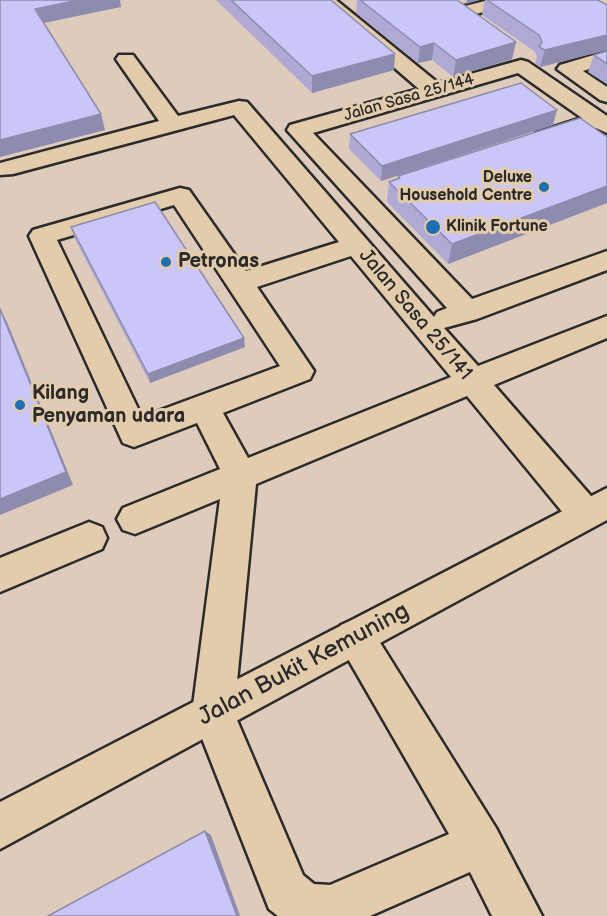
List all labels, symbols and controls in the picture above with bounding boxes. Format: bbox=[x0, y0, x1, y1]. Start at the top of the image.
street label: Jalan Sasa 25/144 bbox=[342, 70, 476, 126]
place label: Deluxe Household Centre bbox=[399, 168, 532, 206]
marker: Deluxe Household Centre bbox=[537, 180, 551, 194]
place label: Klinik Fortune bbox=[446, 217, 548, 237]
marker: Klinik Fortune bbox=[424, 218, 442, 236]
street label: Jalan Sasa 25/141 bbox=[353, 245, 477, 385]
place label: Petronas bbox=[178, 250, 259, 274]
marker: Petronas bbox=[159, 255, 173, 269]
place label: Kilang Penyaman udara bbox=[32, 382, 185, 429]
marker: Kilang Penyaman udara bbox=[13, 398, 27, 412]
street label: Jalan Bukit Kemuning bbox=[194, 597, 414, 733]

